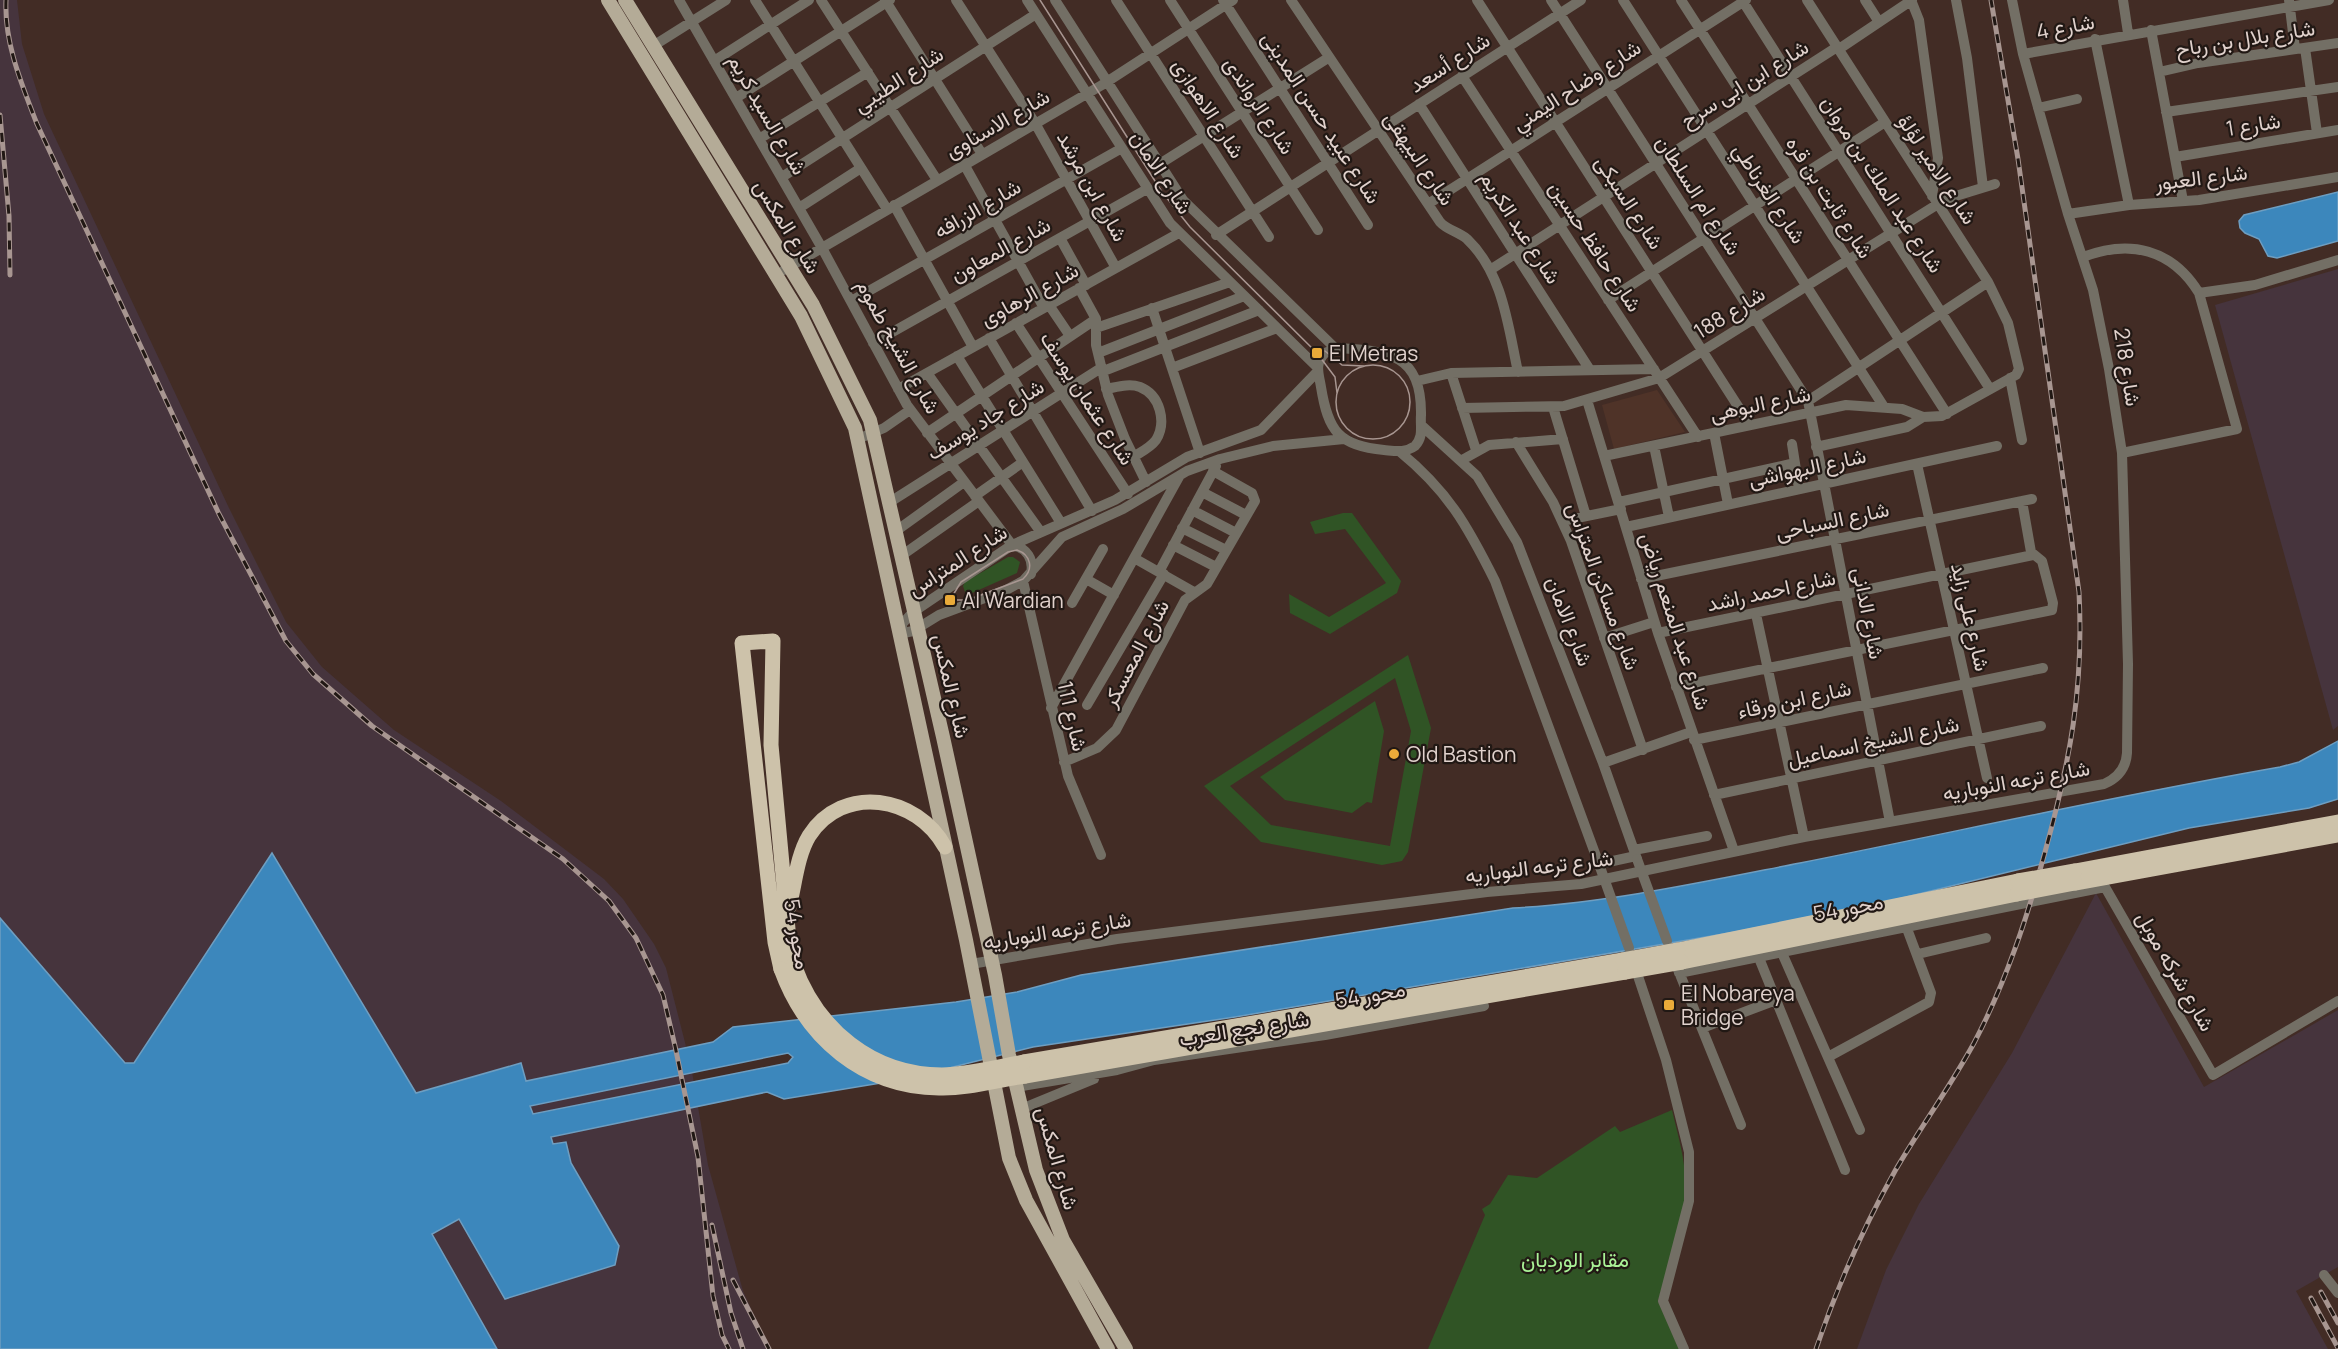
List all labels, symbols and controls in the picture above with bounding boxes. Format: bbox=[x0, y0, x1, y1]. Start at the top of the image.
street label: شارع 4 bbox=[2033, 7, 2097, 46]
street label: شارع بلال بن رباح bbox=[2173, 13, 2317, 64]
street label: شارع عبيد حسن المدينى bbox=[1255, 25, 1388, 209]
street label: شارع أسعد bbox=[1403, 25, 1495, 99]
street label: شارع ابن ابى سرح bbox=[1675, 32, 1814, 135]
street label: شارع وضاح اليمني bbox=[1506, 33, 1648, 140]
street label: شارع الطيبي bbox=[848, 39, 951, 122]
street label: شارع السيد كريم bbox=[721, 48, 814, 180]
street label: شارع الرواندى bbox=[1217, 51, 1302, 160]
street label: شارع الاهوازى bbox=[1165, 53, 1252, 164]
street label: شارع الاسناوى bbox=[940, 82, 1055, 165]
street label: شارع عبد الملك بن مروان bbox=[1814, 90, 1951, 279]
street label: شارع البيهقى bbox=[1377, 105, 1462, 211]
street label: شارع 1 bbox=[2224, 106, 2282, 143]
street label: شارع الامير لؤلؤ bbox=[1891, 109, 1984, 230]
street label: شارع الامان bbox=[1124, 125, 1199, 220]
street label: شارع ابن مرشد bbox=[1050, 126, 1135, 247]
street label: شارع ام السلطان bbox=[1649, 130, 1748, 261]
street label: شارع ثابت بن قره bbox=[1779, 131, 1880, 264]
street label: شارع الغرناطي bbox=[1724, 137, 1813, 251]
street label: شارع السبكى bbox=[1588, 150, 1671, 255]
street label: شارع العبور bbox=[2152, 157, 2249, 198]
street label: شارع عبد الكريم bbox=[1473, 165, 1568, 290]
street label: شارع الزرافه bbox=[928, 172, 1026, 245]
street label: شارع المكس bbox=[747, 174, 828, 279]
street label: شارع حافظ حسين bbox=[1542, 175, 1649, 318]
street label: شارع المعاون bbox=[945, 210, 1056, 289]
street label: شارع الرهاوى bbox=[975, 256, 1084, 333]
street label: شارع الشيخ طموم bbox=[850, 274, 948, 419]
street label: شارع 188 bbox=[1688, 279, 1770, 346]
street label: شارع عثمان يوسف bbox=[1033, 326, 1142, 471]
street label: شارع 218 bbox=[2107, 326, 2148, 408]
place label: El Metras bbox=[1329, 339, 1418, 367]
marker: El Metras bbox=[1310, 346, 1324, 360]
street label: شارع جاد يوسف bbox=[921, 372, 1049, 467]
street label: شارع البوهى bbox=[1707, 379, 1813, 428]
street label: شارع البهواشى bbox=[1746, 441, 1869, 494]
street label: شارع السباحى bbox=[1773, 494, 1892, 547]
street label: شارع مساكن المتراس bbox=[1560, 498, 1647, 674]
street label: شارع المتراس bbox=[902, 517, 1013, 603]
street label: شارع عبد المنعم رياض bbox=[1633, 529, 1718, 714]
street label: شارع على زايد bbox=[1944, 560, 1997, 674]
street label: شارع احمد راشد bbox=[1704, 563, 1838, 618]
street label: شارع الدانى bbox=[1845, 565, 1892, 662]
street label: شارع الامان bbox=[1539, 572, 1600, 670]
place label: Al Wardian bbox=[962, 586, 1064, 614]
marker: Al Wardian bbox=[943, 593, 957, 607]
street label: شارع المعسكر bbox=[1094, 594, 1176, 713]
street label: شارع المكس bbox=[925, 631, 978, 741]
street label: شارع ابن ورقاء bbox=[1735, 673, 1854, 726]
street label: شارع 111 bbox=[1050, 678, 1095, 754]
street label: شارع الشيخ اسماعيل bbox=[1785, 709, 1962, 774]
place label: Old Bastion bbox=[1406, 740, 1517, 768]
marker: Old Bastion bbox=[1387, 747, 1401, 761]
street label: شارع ترعه النوباريه bbox=[1940, 753, 2092, 808]
street label: شارع ترعه النوباريه bbox=[1463, 843, 1615, 890]
street label: محور 54 bbox=[1811, 887, 1885, 927]
street label: محور 54 bbox=[778, 897, 818, 971]
street label: شارع ترعه النوباريه bbox=[981, 905, 1133, 956]
street label: شارع شركه موبل bbox=[2129, 906, 2222, 1037]
street label: محور 54 bbox=[1333, 974, 1407, 1014]
place label: El Nobareya Bridge bbox=[1681, 979, 1795, 1031]
marker: El Nobareya Bridge bbox=[1662, 998, 1676, 1012]
street label: شارع نجع العرب bbox=[1177, 1004, 1311, 1053]
street label: شارع المكس bbox=[1029, 1103, 1086, 1213]
park label: مقابر الورديان bbox=[1521, 1245, 1629, 1273]

